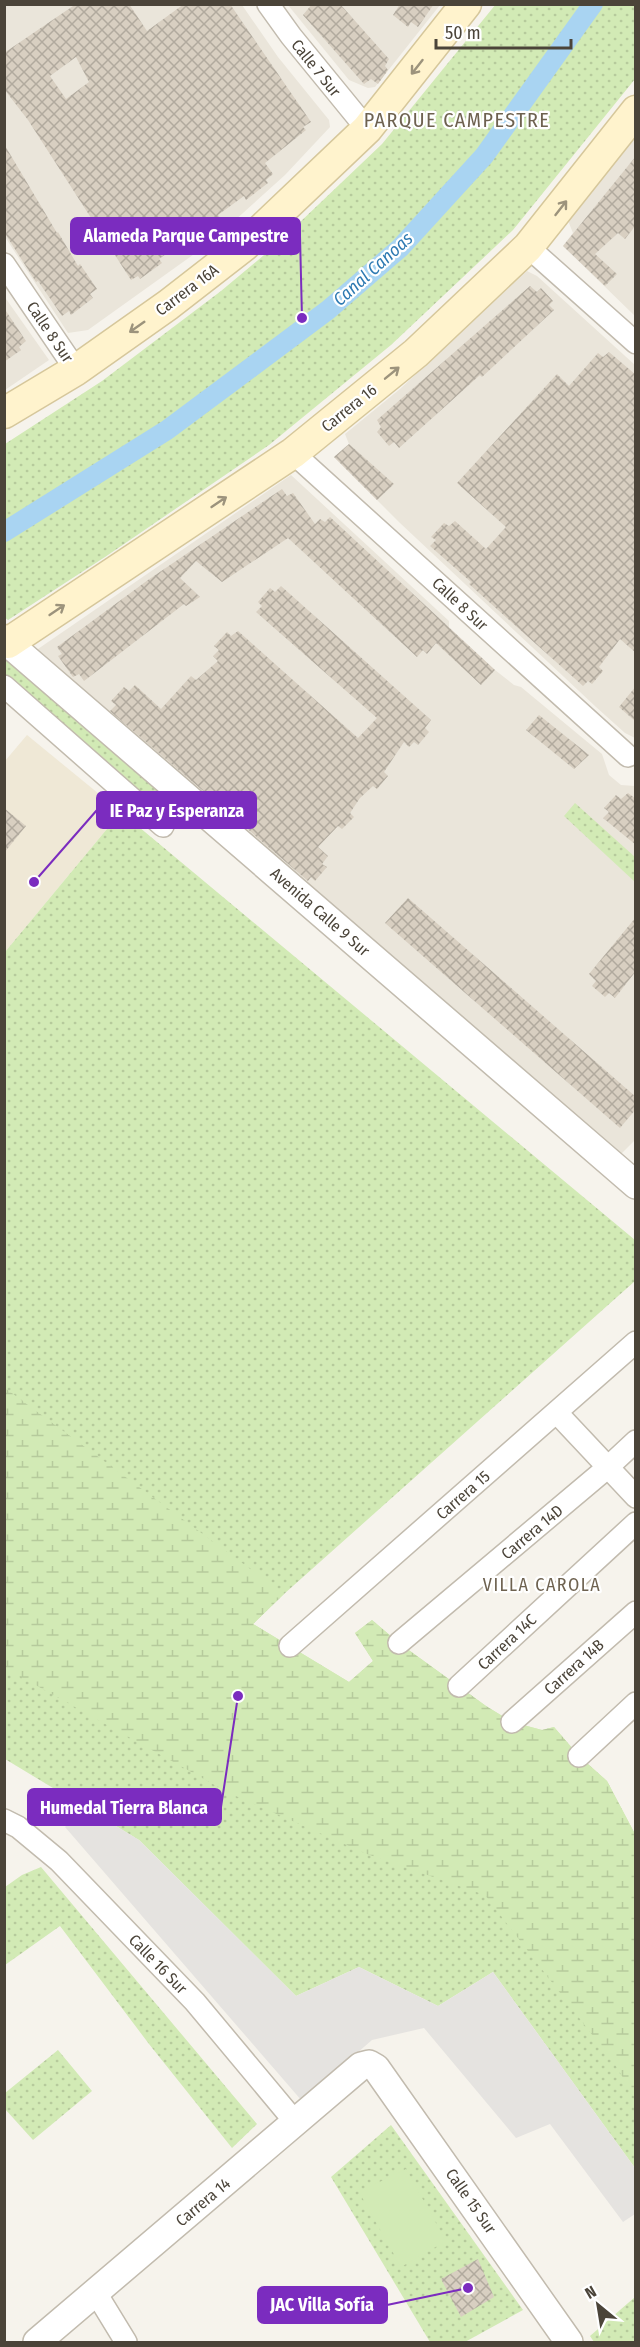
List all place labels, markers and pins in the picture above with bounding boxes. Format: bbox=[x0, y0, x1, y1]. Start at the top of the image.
callout: Alameda Parque Campestre bbox=[71, 218, 300, 254]
callout: IE Paz y Esperanza bbox=[97, 792, 256, 828]
callout: Humedal Tierra Blanca bbox=[28, 1789, 221, 1825]
callout: JAC Villa Sofía bbox=[258, 2287, 387, 2323]

